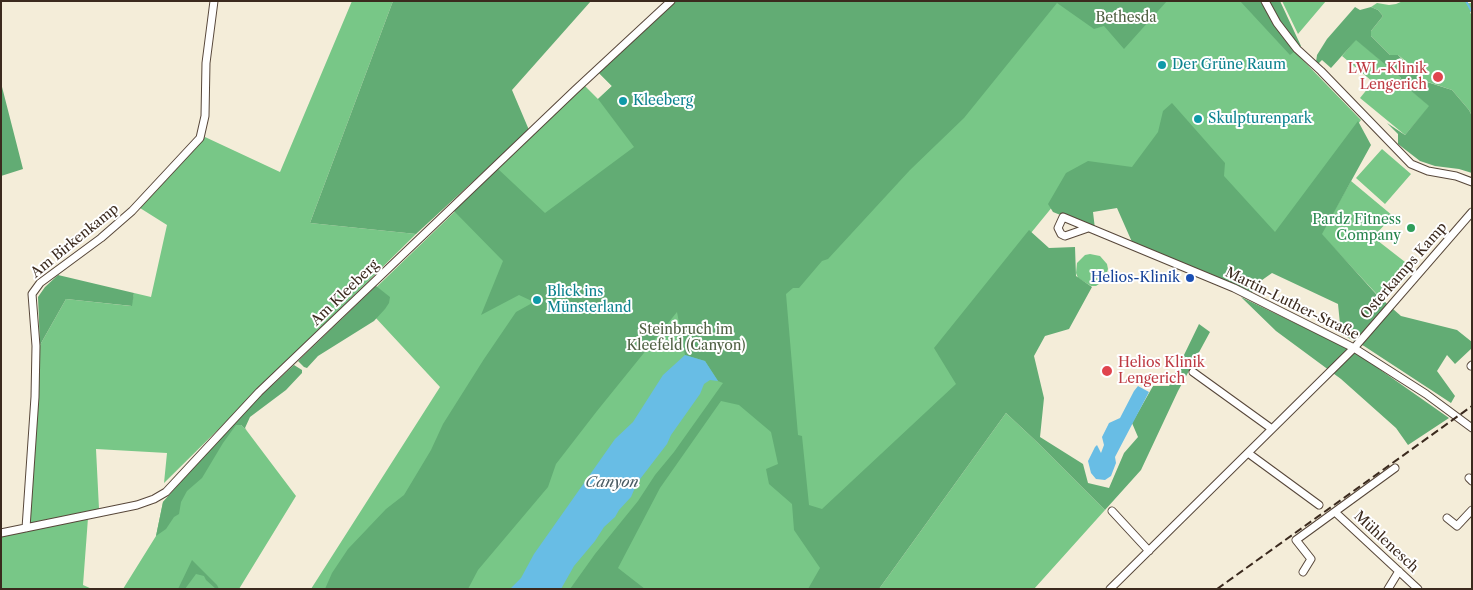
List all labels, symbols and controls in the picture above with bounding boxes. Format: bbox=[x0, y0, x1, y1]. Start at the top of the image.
park label: Bethesda bbox=[1095, 10, 1157, 26]
place label: Der Grüne Raum bbox=[1172, 57, 1286, 73]
marker: Der Grüne Raum bbox=[1156, 59, 1168, 71]
place label: LWL-Klinik Lengerich bbox=[1348, 61, 1427, 94]
marker: LWL-Klinik Lengerich bbox=[1431, 70, 1445, 84]
place label: Kleeberg bbox=[633, 93, 693, 109]
marker: Kleeberg bbox=[617, 95, 629, 107]
place label: Skulpturenpark bbox=[1208, 111, 1312, 127]
marker: Skulpturenpark bbox=[1192, 113, 1204, 125]
street label: Am Birkenkamp bbox=[28, 200, 122, 282]
place label: Pardz Fitness Company bbox=[1312, 212, 1401, 244]
street label: Osterkamps Kamp bbox=[1357, 219, 1451, 323]
marker: Pardz Fitness Company bbox=[1405, 222, 1417, 234]
street label: Am Kleeberg bbox=[308, 257, 382, 329]
street label: Martin-Luther-Straße bbox=[1222, 264, 1362, 344]
place label: Helios-Klinik bbox=[1091, 270, 1180, 286]
marker: Helios-Klinik bbox=[1184, 272, 1196, 284]
place label: Blick ins Münsterland bbox=[547, 284, 632, 316]
marker: Blick ins Münsterland bbox=[531, 294, 543, 306]
park label: Steinbruch im Kleefeld (Canyon) bbox=[626, 322, 746, 354]
place label: Helios Klinik Lengerich bbox=[1118, 355, 1205, 388]
marker: Helios Klinik Lengerich bbox=[1100, 364, 1114, 378]
water label: Canyon bbox=[585, 474, 639, 492]
street label: Mühlenesch bbox=[1350, 508, 1422, 576]

